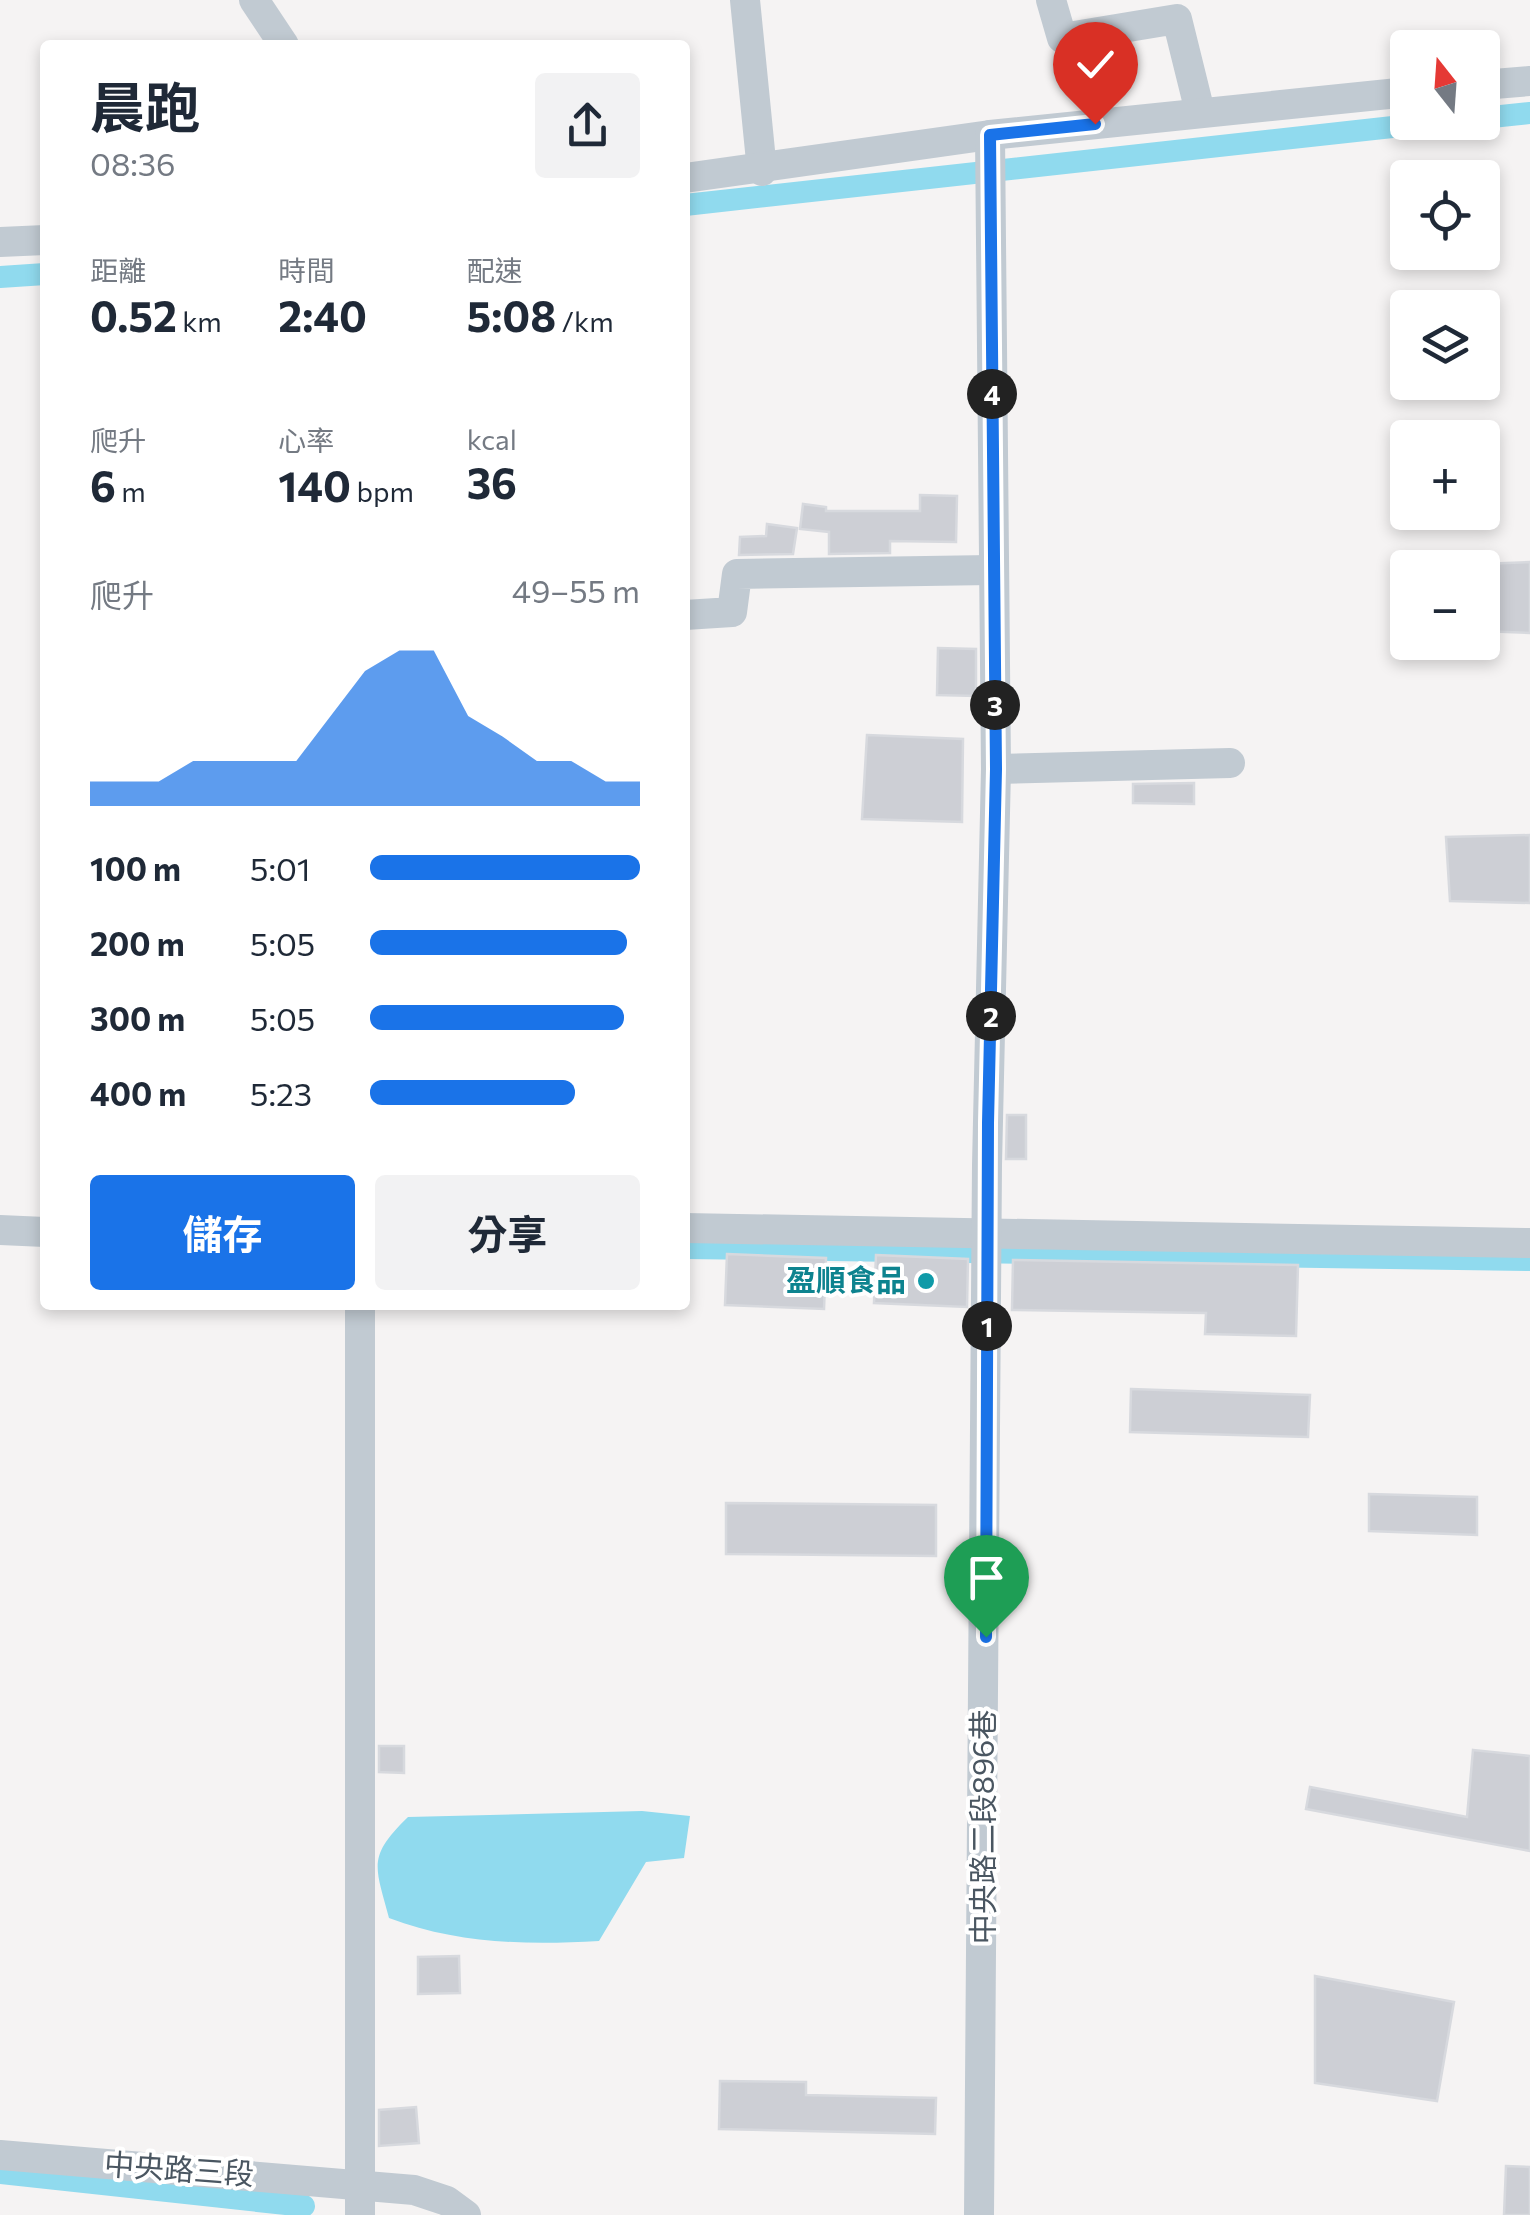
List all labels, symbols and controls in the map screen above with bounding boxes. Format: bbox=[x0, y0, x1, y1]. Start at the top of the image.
pin bbox=[1053, 22, 1138, 125]
north arrow bbox=[1390, 30, 1500, 140]
map controls bbox=[1390, 30, 1500, 660]
icon: check bbox=[1068, 37, 1123, 92]
text: 晨跑 bbox=[90, 72, 200, 139]
button: share bbox=[535, 73, 640, 178]
text: 08:36 bbox=[90, 143, 176, 183]
button: locate bbox=[1390, 160, 1500, 270]
text: 距離 bbox=[90, 253, 146, 287]
text: 時間 bbox=[278, 253, 334, 287]
text: 配速 bbox=[467, 253, 523, 287]
text: 0.52 bbox=[90, 289, 177, 341]
text: 2:40 bbox=[278, 289, 367, 341]
text: 5:08 bbox=[467, 289, 556, 341]
button: layers bbox=[1390, 290, 1500, 400]
text: km bbox=[177, 304, 222, 338]
text: /km bbox=[556, 304, 614, 338]
pin: 4 bbox=[967, 369, 1017, 419]
text: 4 bbox=[983, 377, 1001, 411]
button: + bbox=[1390, 420, 1500, 530]
text: kcal bbox=[467, 422, 517, 456]
text: 爬升 bbox=[90, 423, 146, 457]
text: 心率 bbox=[278, 423, 334, 457]
text: 36 bbox=[467, 456, 517, 508]
text: 6 bbox=[90, 459, 116, 511]
text: 140 bbox=[278, 459, 351, 511]
text: m bbox=[116, 474, 146, 508]
text: bpm bbox=[351, 474, 414, 508]
button: − bbox=[1390, 550, 1500, 660]
text: 49–55 m bbox=[512, 570, 640, 610]
text: 爬升 bbox=[90, 574, 154, 614]
pin: 3 bbox=[970, 680, 1020, 730]
text: 3 bbox=[987, 688, 1003, 722]
text: 100 m bbox=[90, 848, 181, 888]
text: 5:01 bbox=[250, 848, 311, 888]
text: 200 m bbox=[90, 923, 185, 963]
text: 5:05 bbox=[250, 923, 315, 963]
pin: 2 bbox=[966, 991, 1016, 1041]
text: 300 m bbox=[90, 998, 185, 1038]
text: 5:05 bbox=[250, 998, 315, 1038]
text: 2 bbox=[983, 999, 999, 1033]
text: 400 m bbox=[90, 1073, 186, 1113]
text: 5:23 bbox=[250, 1073, 312, 1113]
button: 儲存 bbox=[90, 1175, 355, 1290]
button: 分享 bbox=[375, 1175, 640, 1290]
place label: 盈順食品 bbox=[786, 1260, 906, 1297]
marker: 盈順食品 bbox=[915, 1270, 937, 1292]
pin: 1 bbox=[962, 1301, 1012, 1351]
text: 1 bbox=[981, 1309, 993, 1343]
pin bbox=[944, 1535, 1029, 1638]
icon: arrive bbox=[959, 1550, 1014, 1605]
street label: 中央路二段896巷 bbox=[963, 1710, 1000, 1944]
street label: 中央路三段 bbox=[103, 2144, 255, 2191]

